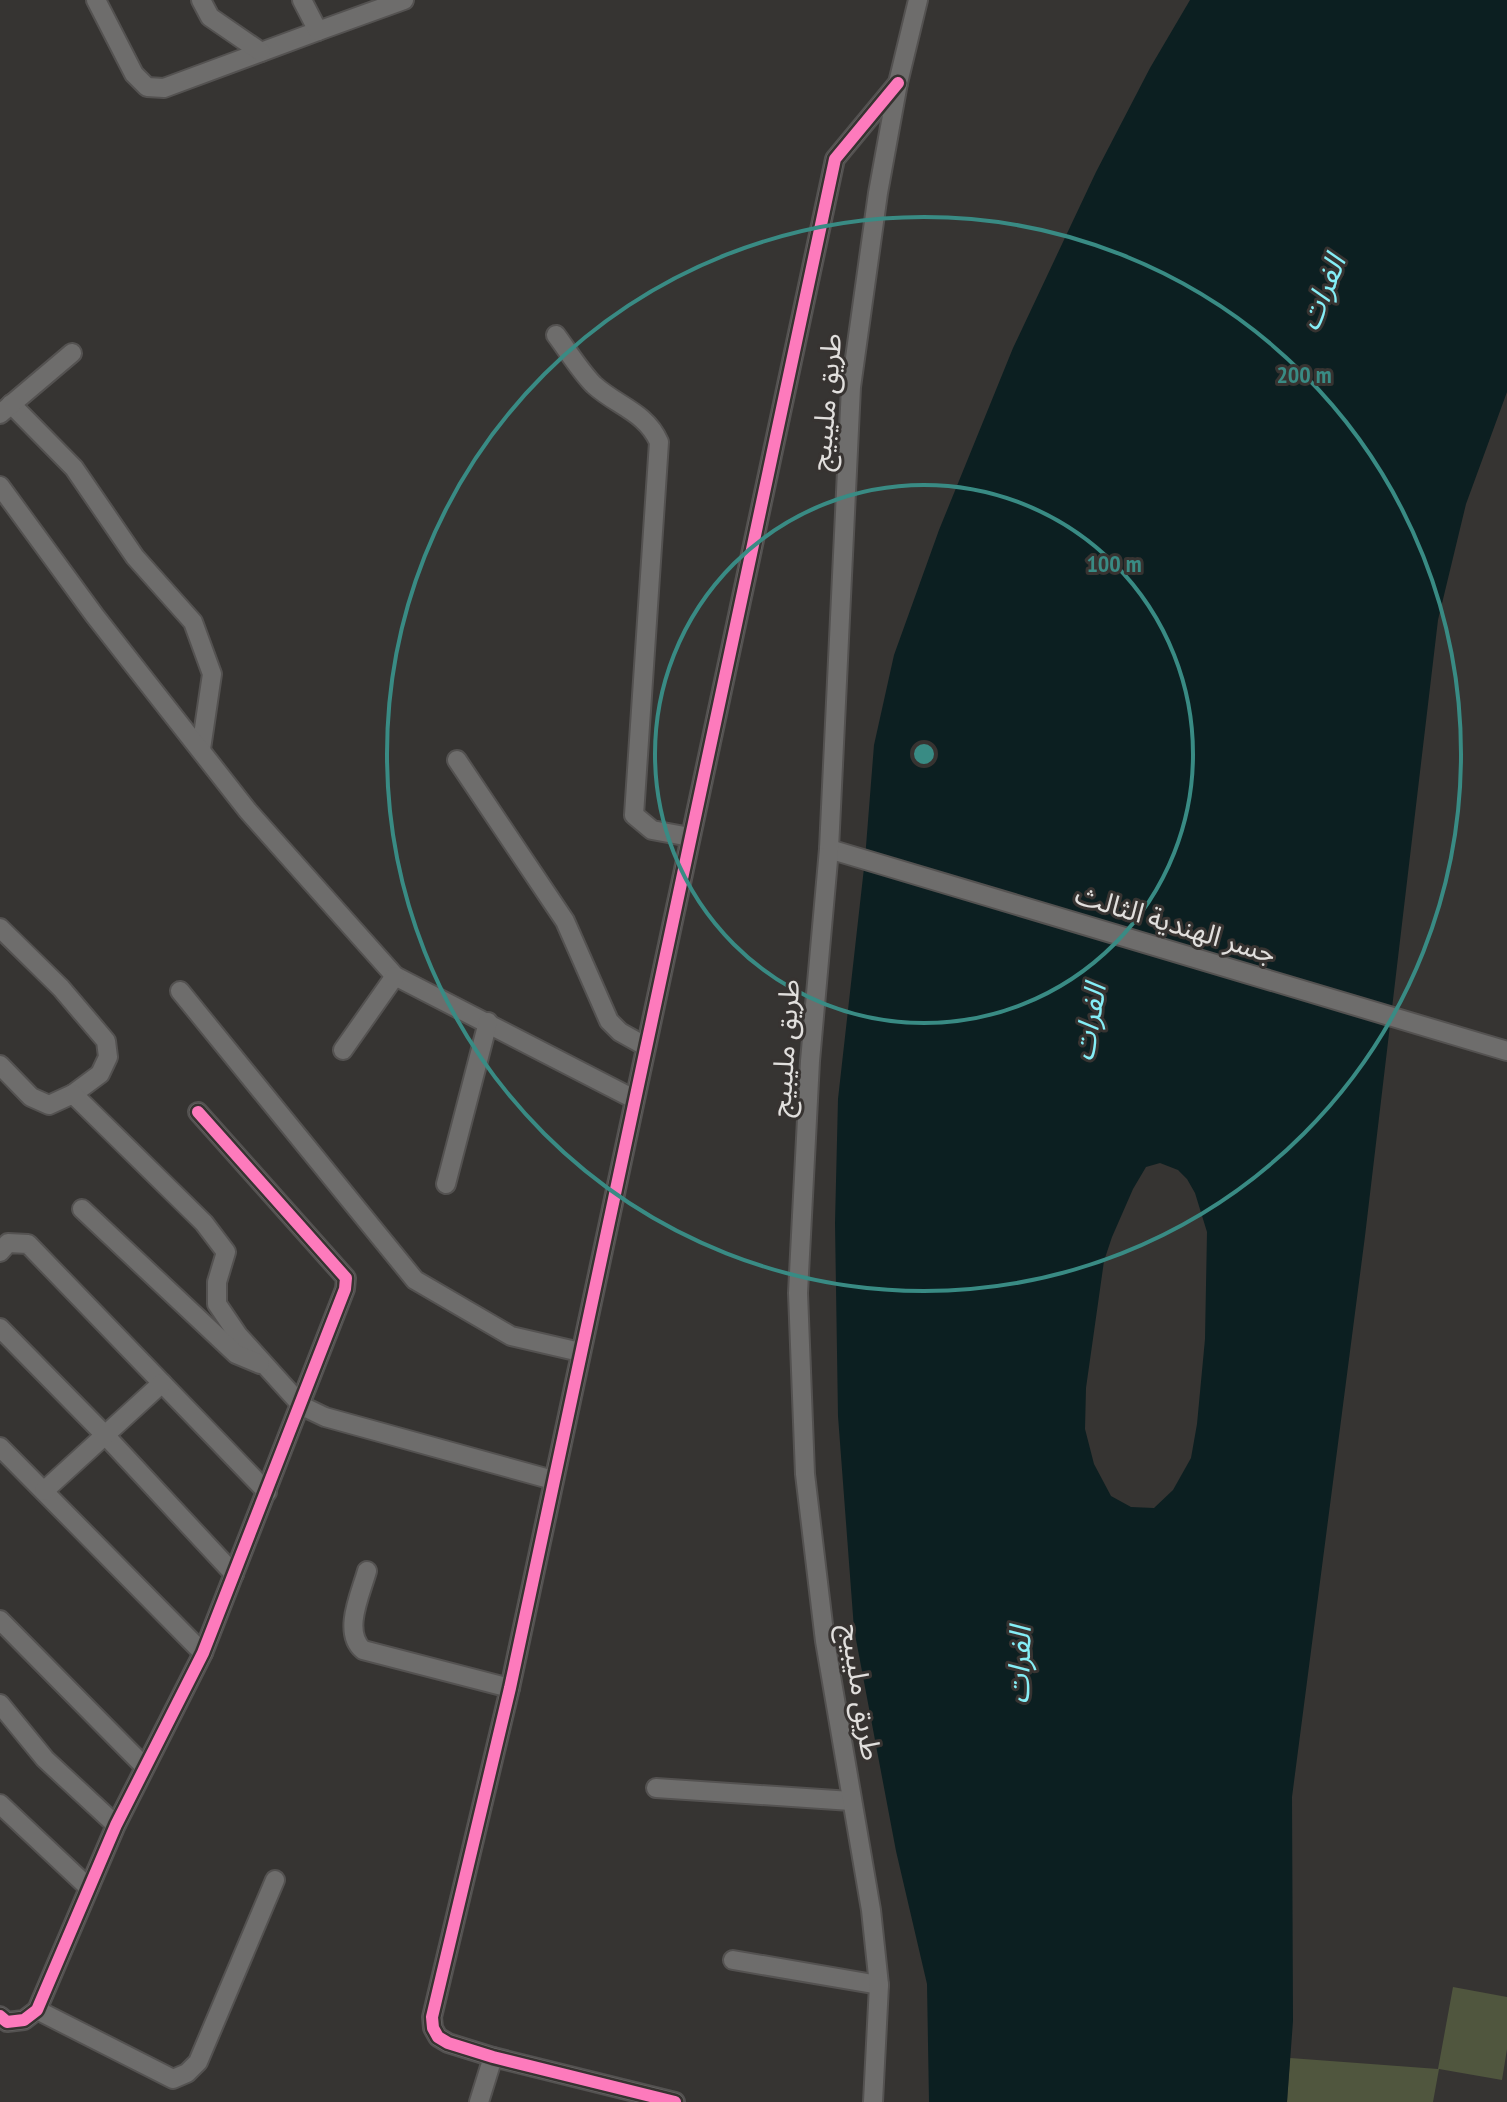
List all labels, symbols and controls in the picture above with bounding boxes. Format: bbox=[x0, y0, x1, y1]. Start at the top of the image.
water label: الفرات bbox=[1288, 246, 1355, 335]
street label: طريق مليبيج bbox=[801, 332, 852, 473]
text: 200 m bbox=[1276, 359, 1332, 390]
text: 100 m bbox=[1086, 548, 1142, 579]
centre of rings bbox=[910, 740, 938, 768]
street label: جسر الهندية الثالث bbox=[1071, 875, 1281, 971]
water label: الفرات bbox=[1062, 977, 1114, 1064]
street label: طريق مليبيج bbox=[761, 978, 810, 1118]
street label: طريق مليبيج bbox=[830, 1621, 891, 1763]
water label: الفرات bbox=[997, 1623, 1039, 1705]

